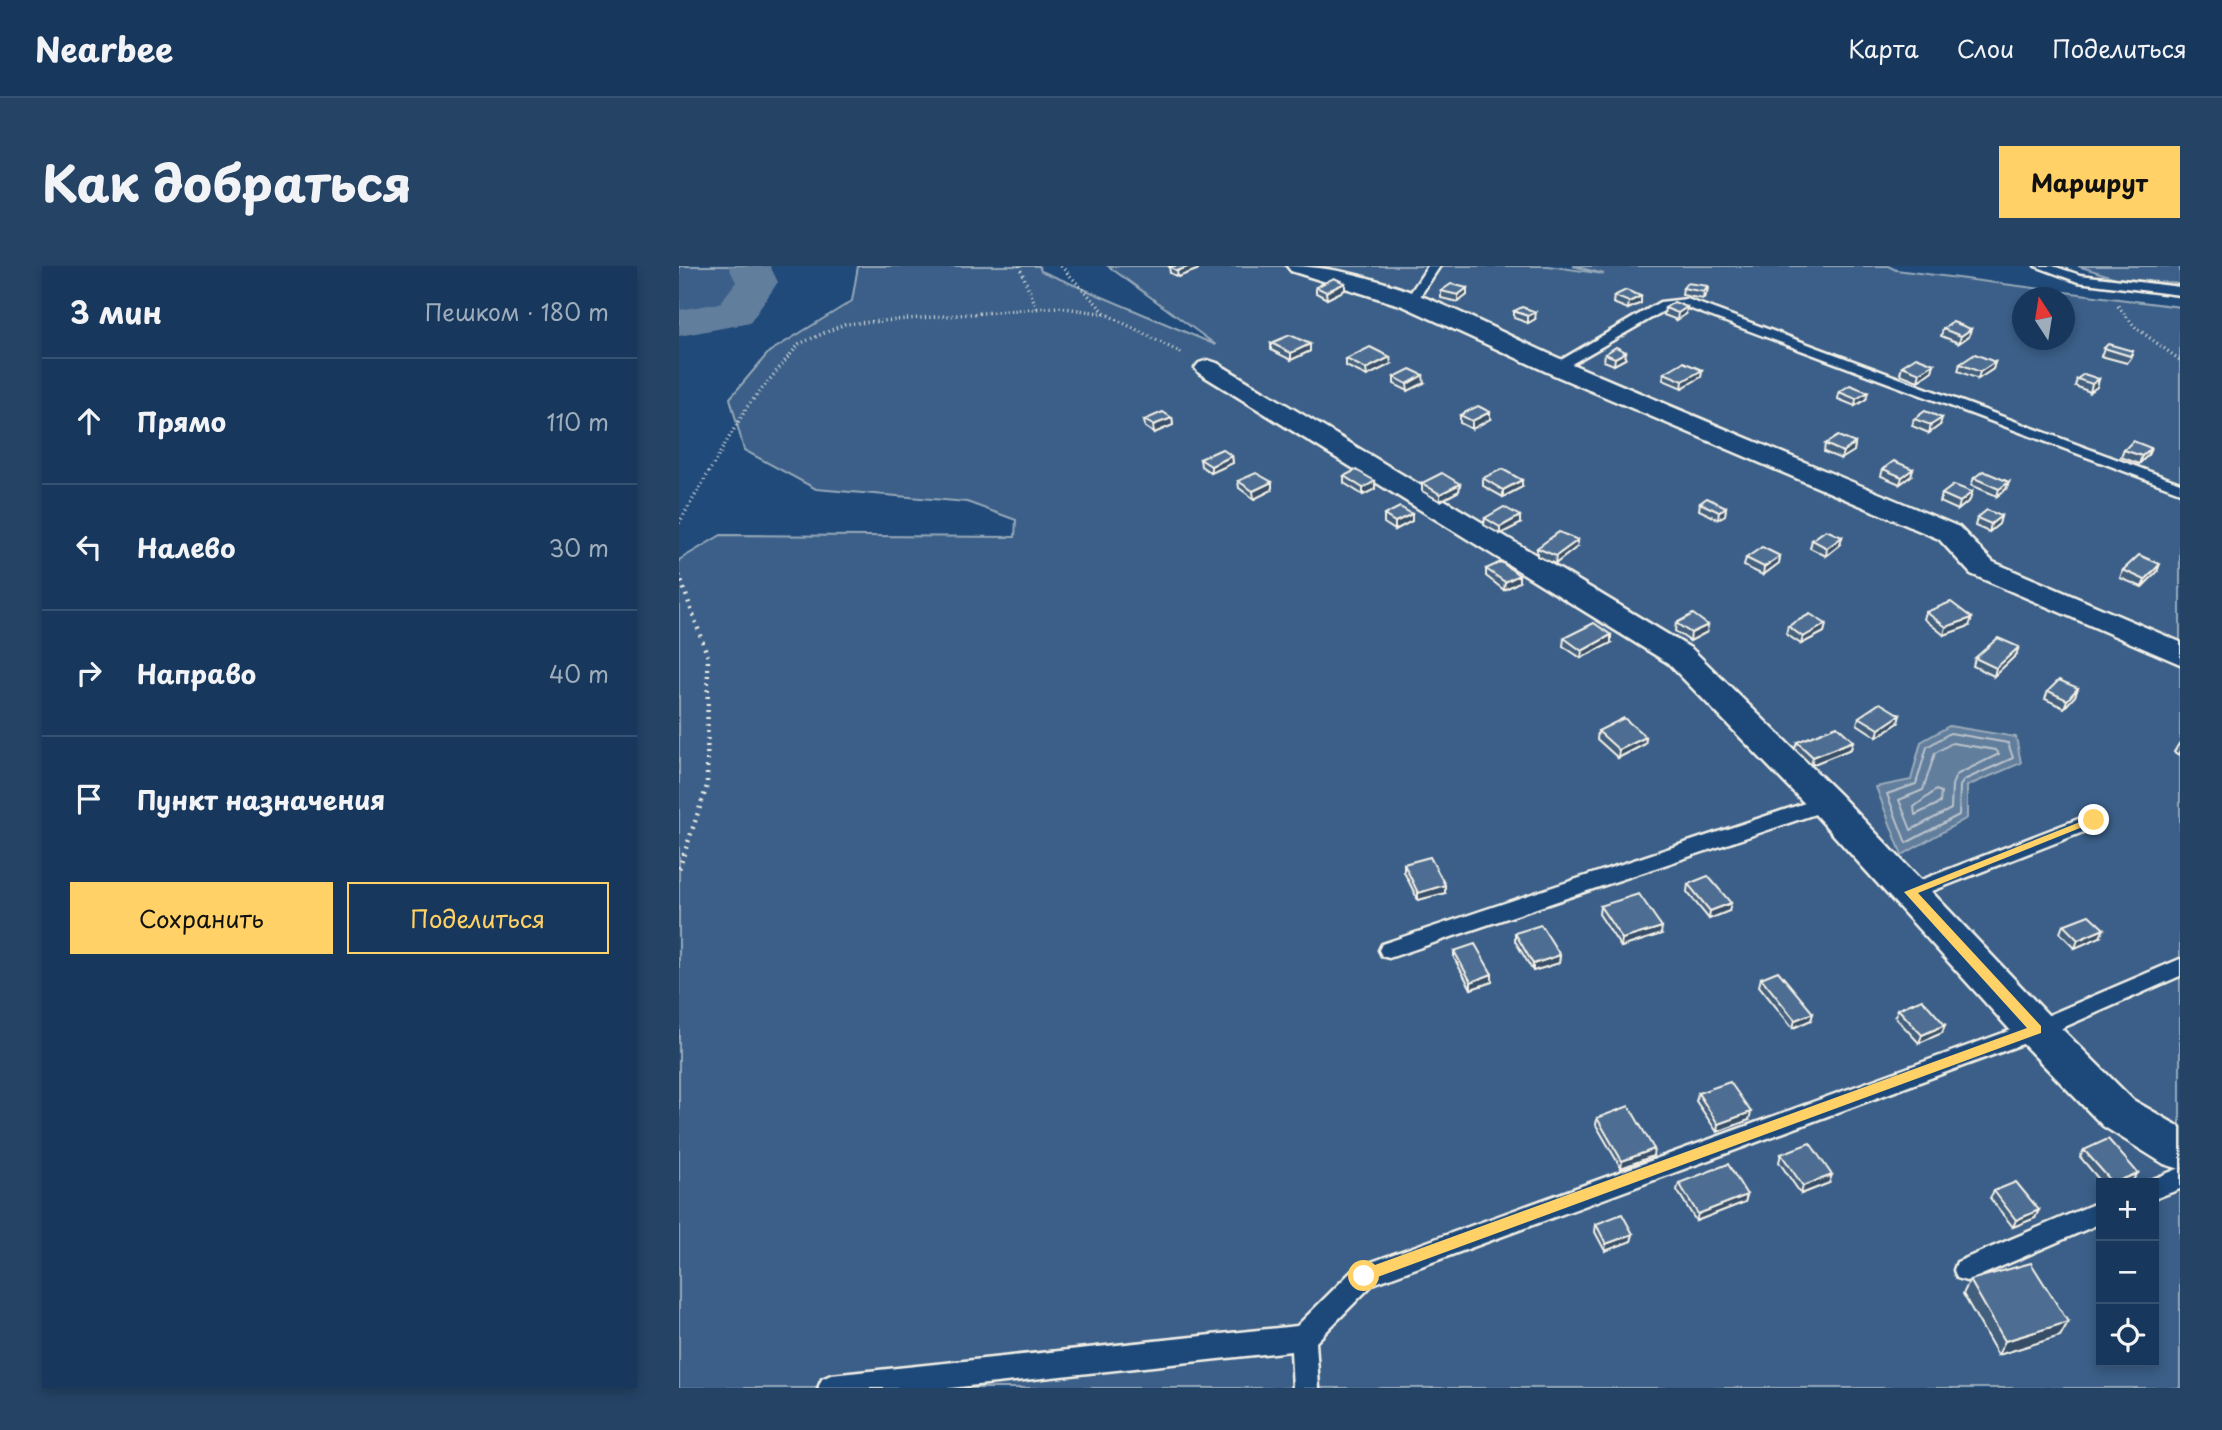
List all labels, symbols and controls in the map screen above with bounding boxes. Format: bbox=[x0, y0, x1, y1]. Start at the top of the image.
text: Nearbee bbox=[35, 23, 173, 73]
text: Карта bbox=[1848, 30, 1919, 66]
text: Слои bbox=[1957, 30, 2014, 66]
text: Поделиться bbox=[2052, 30, 2187, 66]
text: Как добраться bbox=[42, 145, 412, 219]
button: Маршрут bbox=[1999, 146, 2180, 218]
north arrow bbox=[2012, 287, 2075, 350]
text: 3 мин bbox=[70, 289, 162, 334]
text: Пешком · 180 m bbox=[425, 294, 609, 329]
icon: ahead bbox=[70, 402, 108, 440]
text: Прямо bbox=[137, 402, 226, 441]
text: 110 m bbox=[547, 404, 609, 439]
icon: left bbox=[70, 528, 108, 566]
text: Налево bbox=[137, 528, 235, 567]
text: 30 m bbox=[548, 530, 609, 565]
icon: right bbox=[70, 654, 108, 692]
text: Направо bbox=[137, 654, 256, 693]
text: 40 m bbox=[549, 656, 609, 691]
icon: arrive bbox=[70, 780, 108, 818]
text: Пункт назначения bbox=[137, 780, 385, 819]
route end bbox=[2078, 804, 2109, 835]
button: Сохранить bbox=[70, 882, 333, 954]
button: Поделиться bbox=[347, 882, 609, 954]
map controls bbox=[2096, 1178, 2159, 1367]
button: + bbox=[2096, 1178, 2159, 1241]
button: − bbox=[2096, 1241, 2159, 1304]
route start bbox=[1348, 1260, 1379, 1291]
button: locate bbox=[2096, 1304, 2159, 1367]

